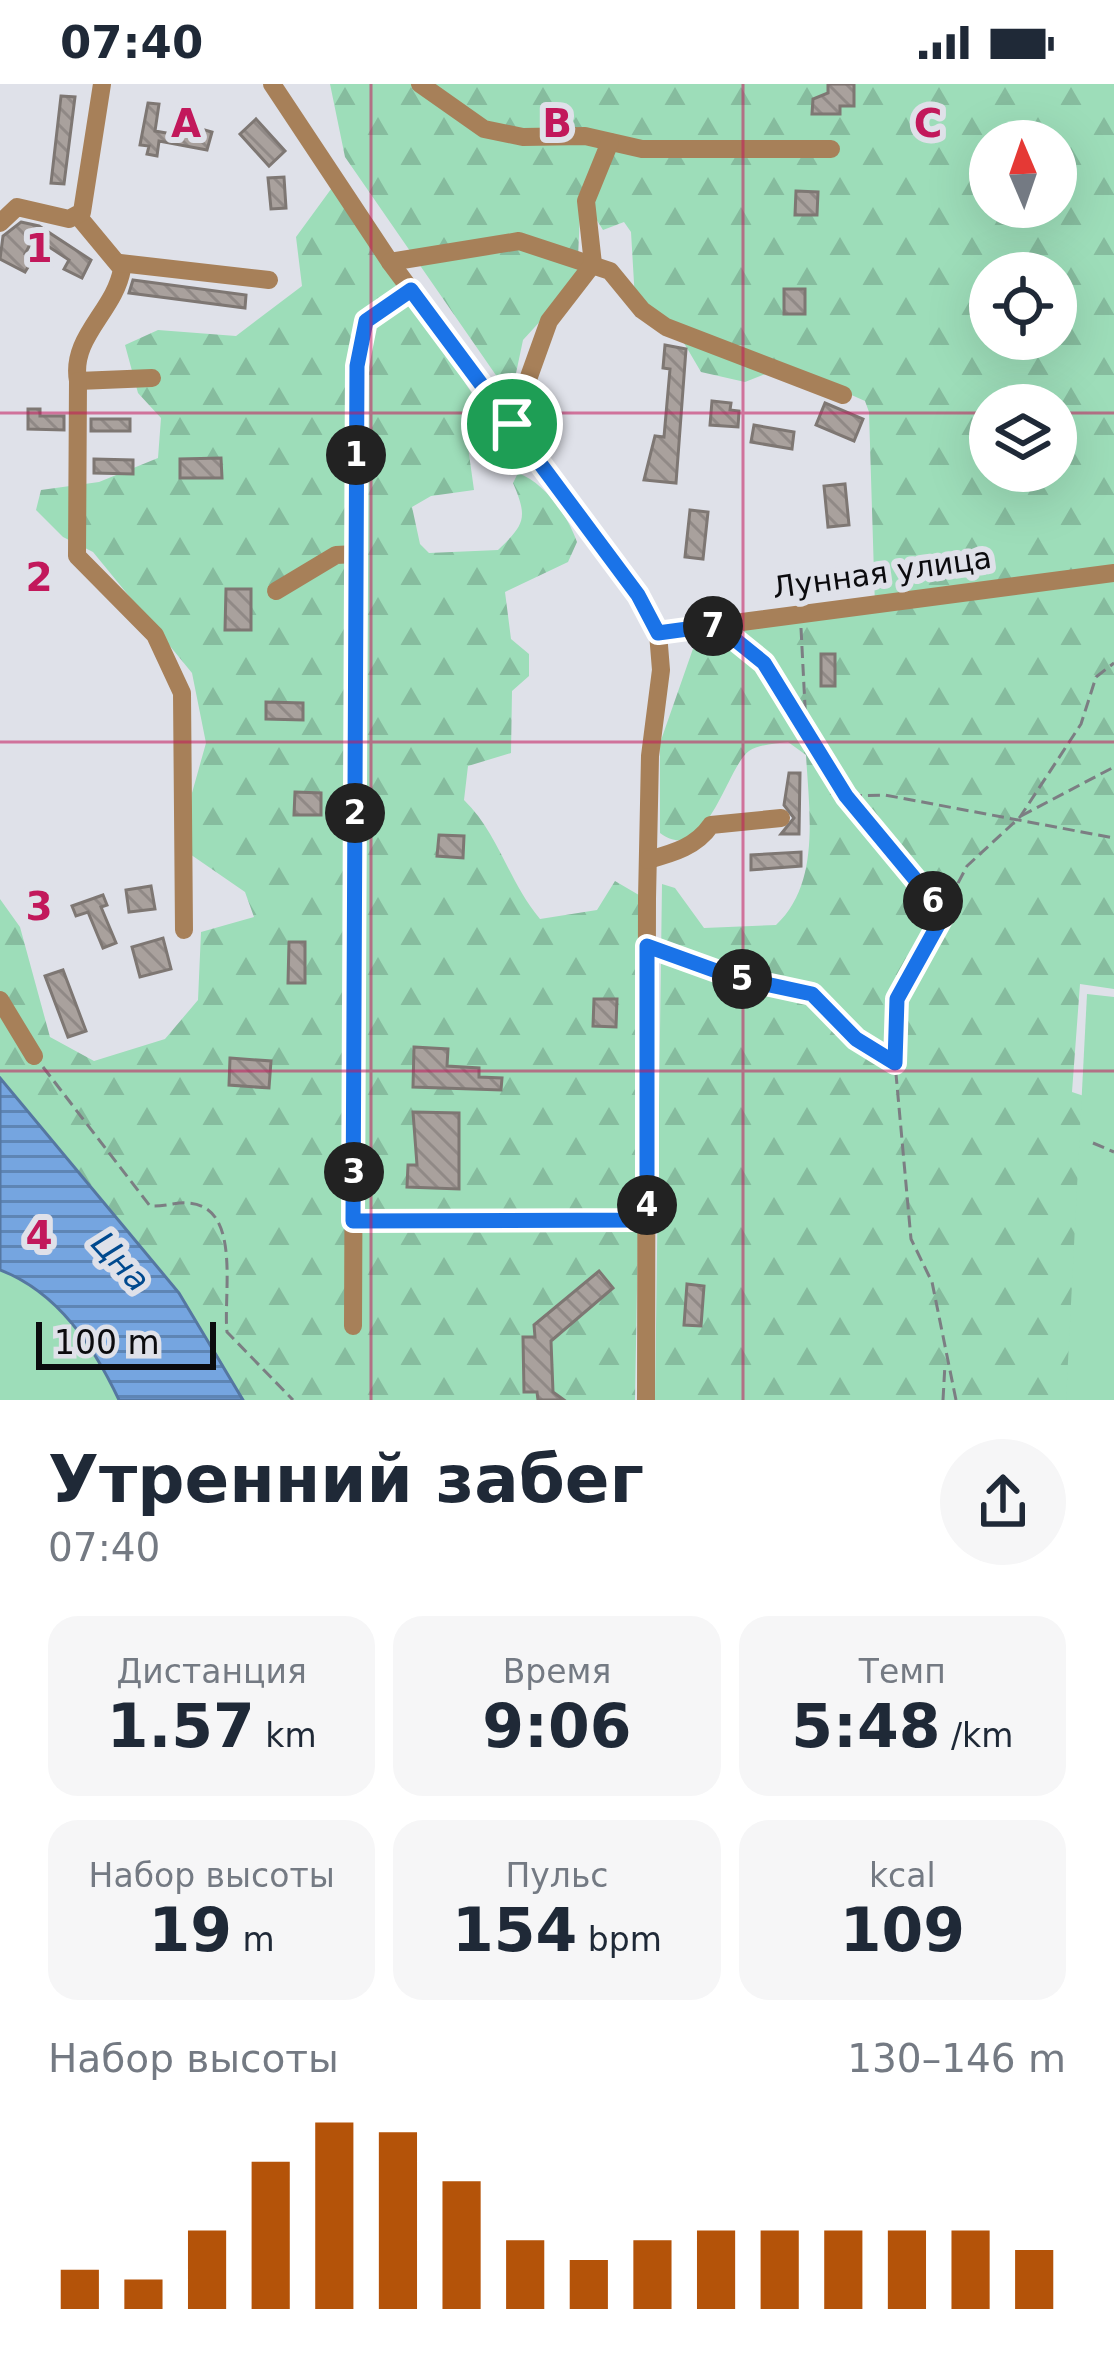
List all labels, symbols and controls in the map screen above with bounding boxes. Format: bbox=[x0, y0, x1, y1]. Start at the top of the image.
text: 07:40 bbox=[60, 16, 203, 69]
text: A bbox=[171, 101, 201, 146]
text: B bbox=[542, 101, 572, 146]
text: C bbox=[914, 101, 942, 146]
north arrow bbox=[969, 120, 1077, 228]
map controls bbox=[969, 120, 1077, 492]
text: 1 bbox=[25, 226, 53, 271]
button: locate bbox=[969, 252, 1077, 360]
pin bbox=[461, 373, 563, 475]
button: layers bbox=[969, 384, 1077, 492]
icon: arrive bbox=[479, 391, 545, 457]
pin: 1 bbox=[326, 425, 386, 485]
text: 1 bbox=[345, 435, 367, 474]
street label: Лунная улица bbox=[770, 540, 994, 605]
text: 2 bbox=[25, 555, 53, 600]
pin: 7 bbox=[683, 596, 743, 656]
text: 7 bbox=[702, 606, 724, 645]
pin: 2 bbox=[325, 783, 385, 843]
text: 2 bbox=[344, 793, 366, 832]
pin: 6 bbox=[903, 871, 963, 931]
text: 6 bbox=[922, 881, 944, 920]
text: 3 bbox=[25, 884, 53, 929]
pin: 5 bbox=[712, 949, 772, 1009]
text: 5 bbox=[731, 959, 753, 998]
pin: 3 bbox=[324, 1142, 384, 1202]
text: 3 bbox=[343, 1152, 365, 1191]
pin: 4 bbox=[617, 1175, 677, 1235]
text: 4 bbox=[636, 1185, 658, 1224]
text: 4 bbox=[25, 1213, 53, 1258]
water label: Цна bbox=[83, 1223, 158, 1299]
scale bar bbox=[36, 1316, 216, 1369]
text: 100 m bbox=[54, 1323, 160, 1362]
button: share bbox=[940, 1439, 1066, 1565]
text: Утренний забег bbox=[48, 1441, 644, 1518]
text: 07:40 bbox=[48, 1525, 160, 1570]
text: Дистанция bbox=[117, 1652, 307, 1691]
text: Время bbox=[503, 1652, 611, 1691]
text: Темп bbox=[859, 1652, 946, 1691]
text: 1.57 bbox=[107, 1691, 255, 1761]
text: 9:06 bbox=[482, 1691, 632, 1761]
text: 5:48 bbox=[791, 1691, 941, 1761]
text: km bbox=[255, 1716, 317, 1755]
text: /km bbox=[941, 1716, 1013, 1755]
text: Набор высоты bbox=[89, 1856, 335, 1895]
text: Пульс bbox=[505, 1856, 609, 1895]
text: kcal bbox=[869, 1856, 936, 1895]
text: 19 bbox=[149, 1895, 232, 1965]
text: 154 bbox=[452, 1895, 577, 1965]
text: 109 bbox=[840, 1895, 965, 1965]
text: m bbox=[232, 1920, 275, 1959]
text: bpm bbox=[577, 1920, 662, 1959]
text: Набор высоты bbox=[48, 2036, 339, 2081]
text: 130–146 m bbox=[847, 2036, 1066, 2081]

